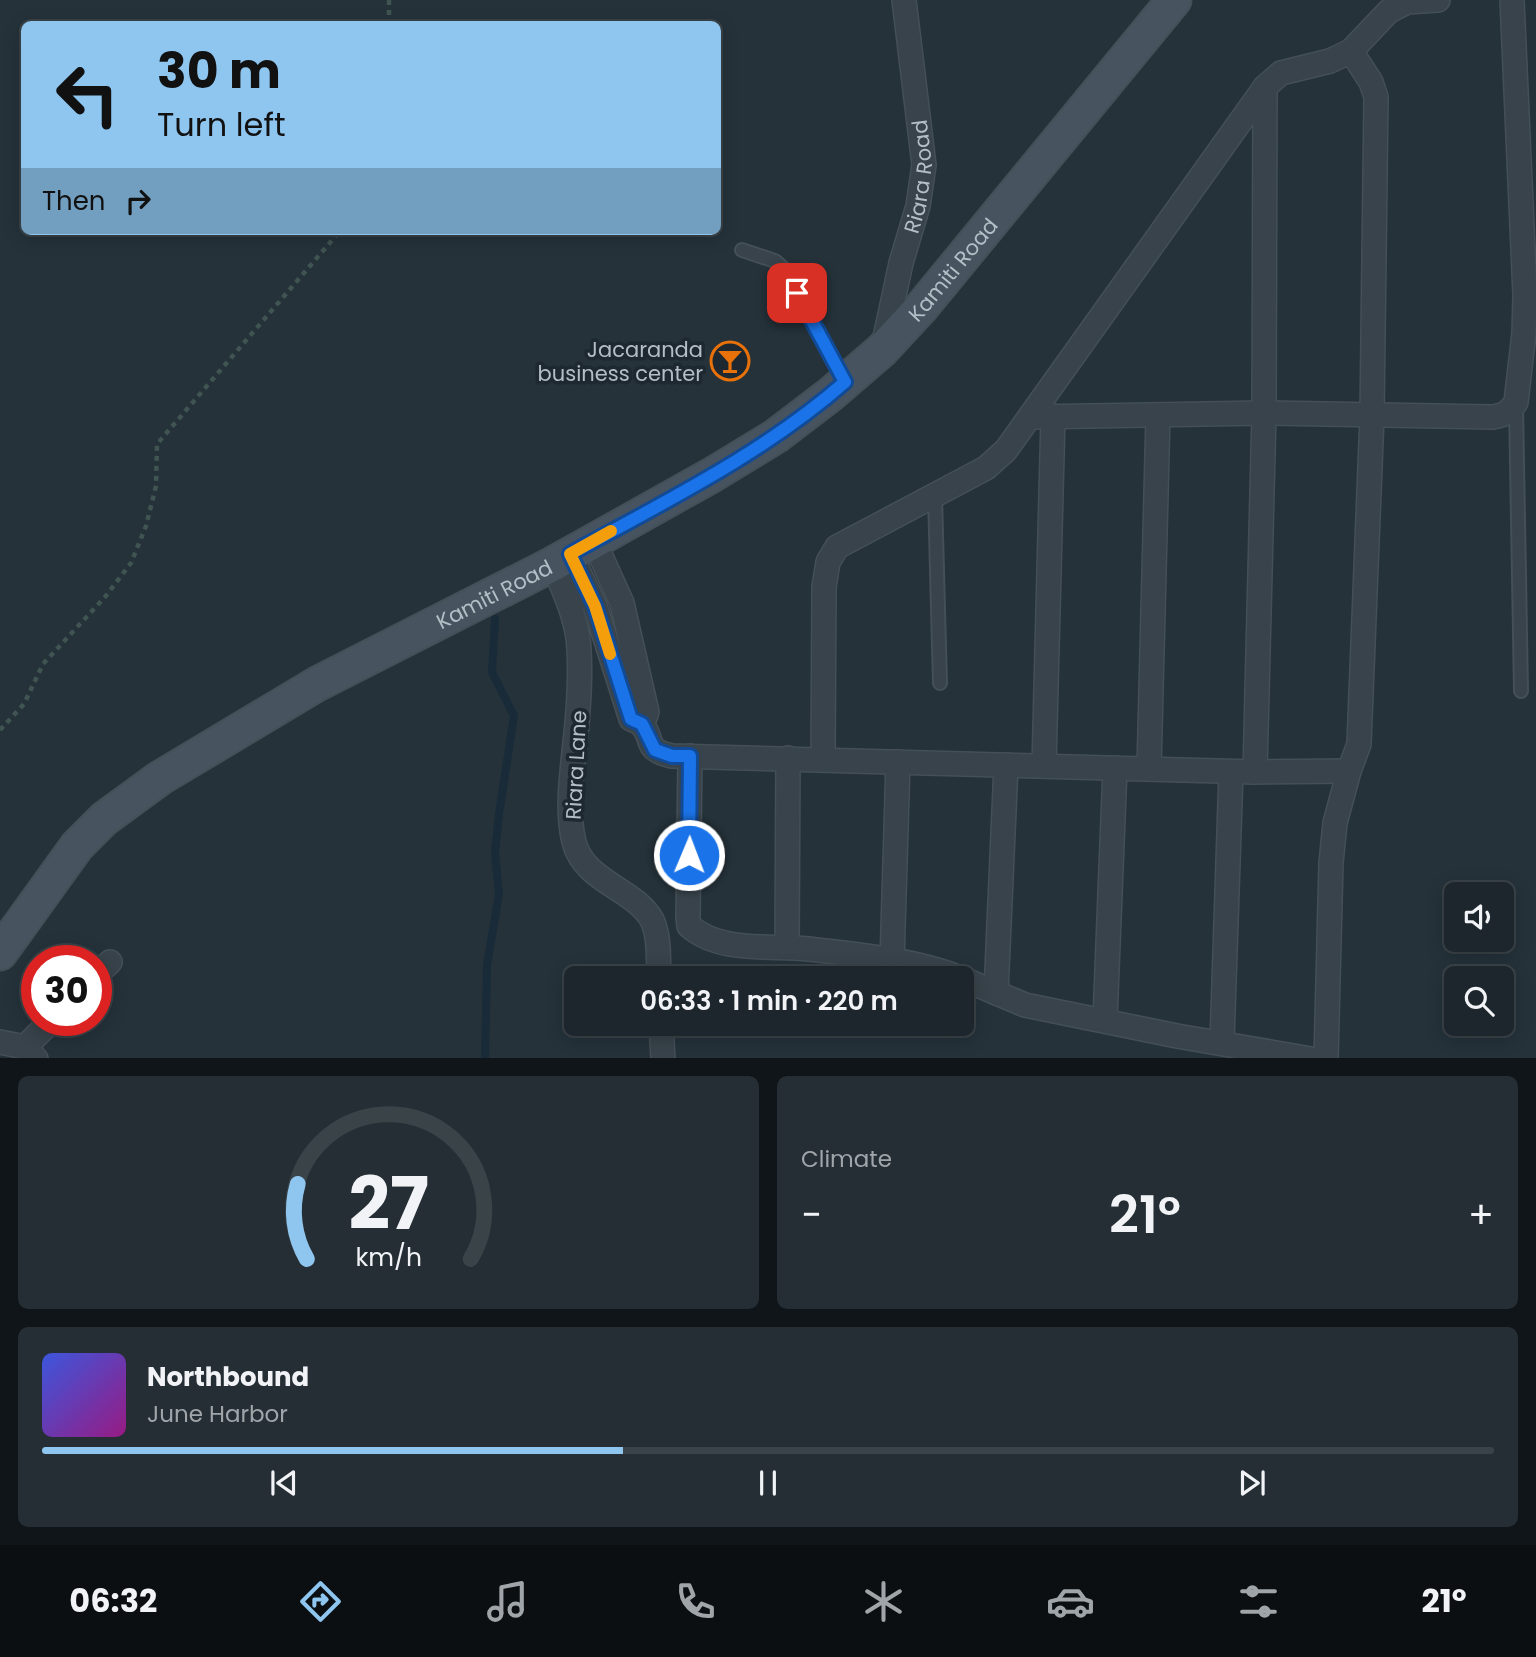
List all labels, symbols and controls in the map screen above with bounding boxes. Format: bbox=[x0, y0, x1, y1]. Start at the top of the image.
text: 30 m bbox=[157, 37, 281, 105]
icon: left bbox=[42, 49, 133, 140]
text: Turn left bbox=[157, 102, 286, 147]
street label: Riara Road bbox=[896, 118, 939, 237]
icon: right bbox=[119, 182, 157, 220]
text: Then bbox=[42, 183, 105, 219]
street label: Kamiti Road bbox=[901, 211, 1004, 328]
pin bbox=[767, 263, 827, 323]
icon: arrive bbox=[778, 274, 816, 312]
place label: Jacaranda business center bbox=[538, 335, 703, 388]
bar icon: Jacaranda business center bbox=[709, 340, 751, 382]
street label: Kamiti Road bbox=[431, 552, 557, 636]
street label: Riara Lane bbox=[559, 710, 593, 820]
position arrow bbox=[652, 818, 726, 892]
map controls bbox=[1444, 882, 1514, 1036]
button: sound bbox=[1444, 882, 1514, 952]
speed limit sign: 30 bbox=[21, 945, 112, 1036]
button: search bbox=[1444, 966, 1514, 1036]
text: 06:33 · 1 min · 220 m bbox=[640, 983, 898, 1019]
text: Climate bbox=[801, 1143, 892, 1175]
text: 27 bbox=[348, 1153, 429, 1254]
text: 21° bbox=[1109, 1178, 1181, 1251]
text: − bbox=[801, 1188, 822, 1241]
text: + bbox=[1468, 1188, 1494, 1241]
text: km/h bbox=[355, 1239, 422, 1274]
text: Northbound bbox=[147, 1359, 309, 1395]
text: June Harbor bbox=[147, 1398, 288, 1430]
icon: previous bbox=[265, 1464, 303, 1502]
icon: pause bbox=[749, 1464, 787, 1502]
icon: next bbox=[1233, 1464, 1271, 1502]
icon: directions bbox=[296, 1577, 345, 1626]
icon: music bbox=[483, 1577, 532, 1626]
icon: phone bbox=[671, 1577, 720, 1626]
icon: climate bbox=[859, 1577, 908, 1626]
icon: car bbox=[1046, 1577, 1095, 1626]
icon: filters bbox=[1234, 1577, 1283, 1626]
text: 06:32 bbox=[69, 1578, 157, 1623]
text: 21° bbox=[1422, 1578, 1467, 1623]

